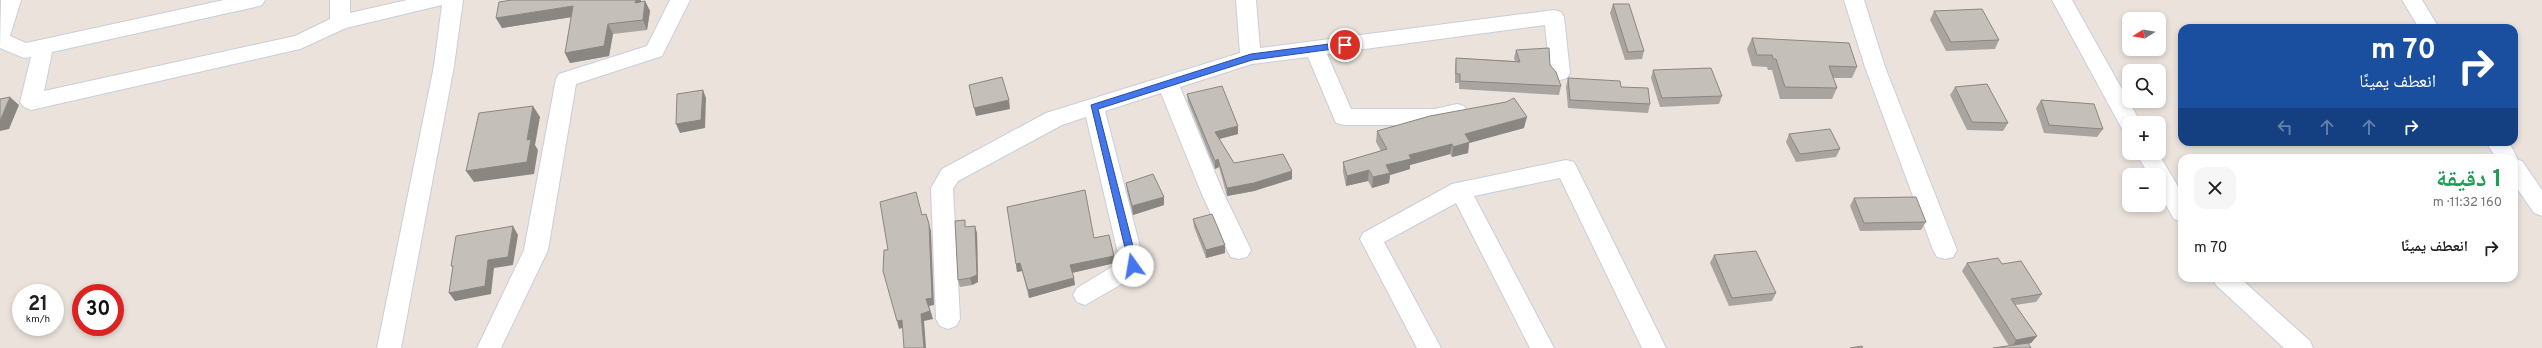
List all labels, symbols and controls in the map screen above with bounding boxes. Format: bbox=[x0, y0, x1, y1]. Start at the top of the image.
north arrow bbox=[2122, 12, 2166, 56]
map controls bbox=[2122, 12, 2166, 212]
pin bbox=[1328, 28, 1362, 62]
text: 70 m bbox=[2371, 33, 2436, 69]
icon: arrive bbox=[1334, 34, 1356, 56]
icon: right bbox=[2450, 40, 2502, 92]
button: search bbox=[2122, 64, 2166, 108]
text: انعطف يمينًا bbox=[2359, 71, 2436, 94]
button: + bbox=[2122, 116, 2166, 160]
icon: left bbox=[2274, 116, 2296, 138]
icon: ahead bbox=[2316, 116, 2338, 138]
icon: ahead bbox=[2358, 116, 2380, 138]
icon: right bbox=[2400, 116, 2422, 138]
text: 1 دقيقة bbox=[2436, 165, 2502, 195]
button: close bbox=[2194, 167, 2236, 209]
button: − bbox=[2122, 168, 2166, 212]
text: 160 m · 11:32 bbox=[2433, 195, 2502, 211]
icon: right bbox=[2480, 237, 2502, 259]
text: انعطف يمينًا bbox=[2401, 238, 2468, 257]
text: 70 m bbox=[2194, 239, 2227, 258]
position arrow bbox=[1112, 245, 1154, 287]
speed limit sign: 30 bbox=[72, 284, 124, 336]
text: 21 bbox=[28, 292, 48, 318]
text: km/h bbox=[26, 313, 50, 326]

